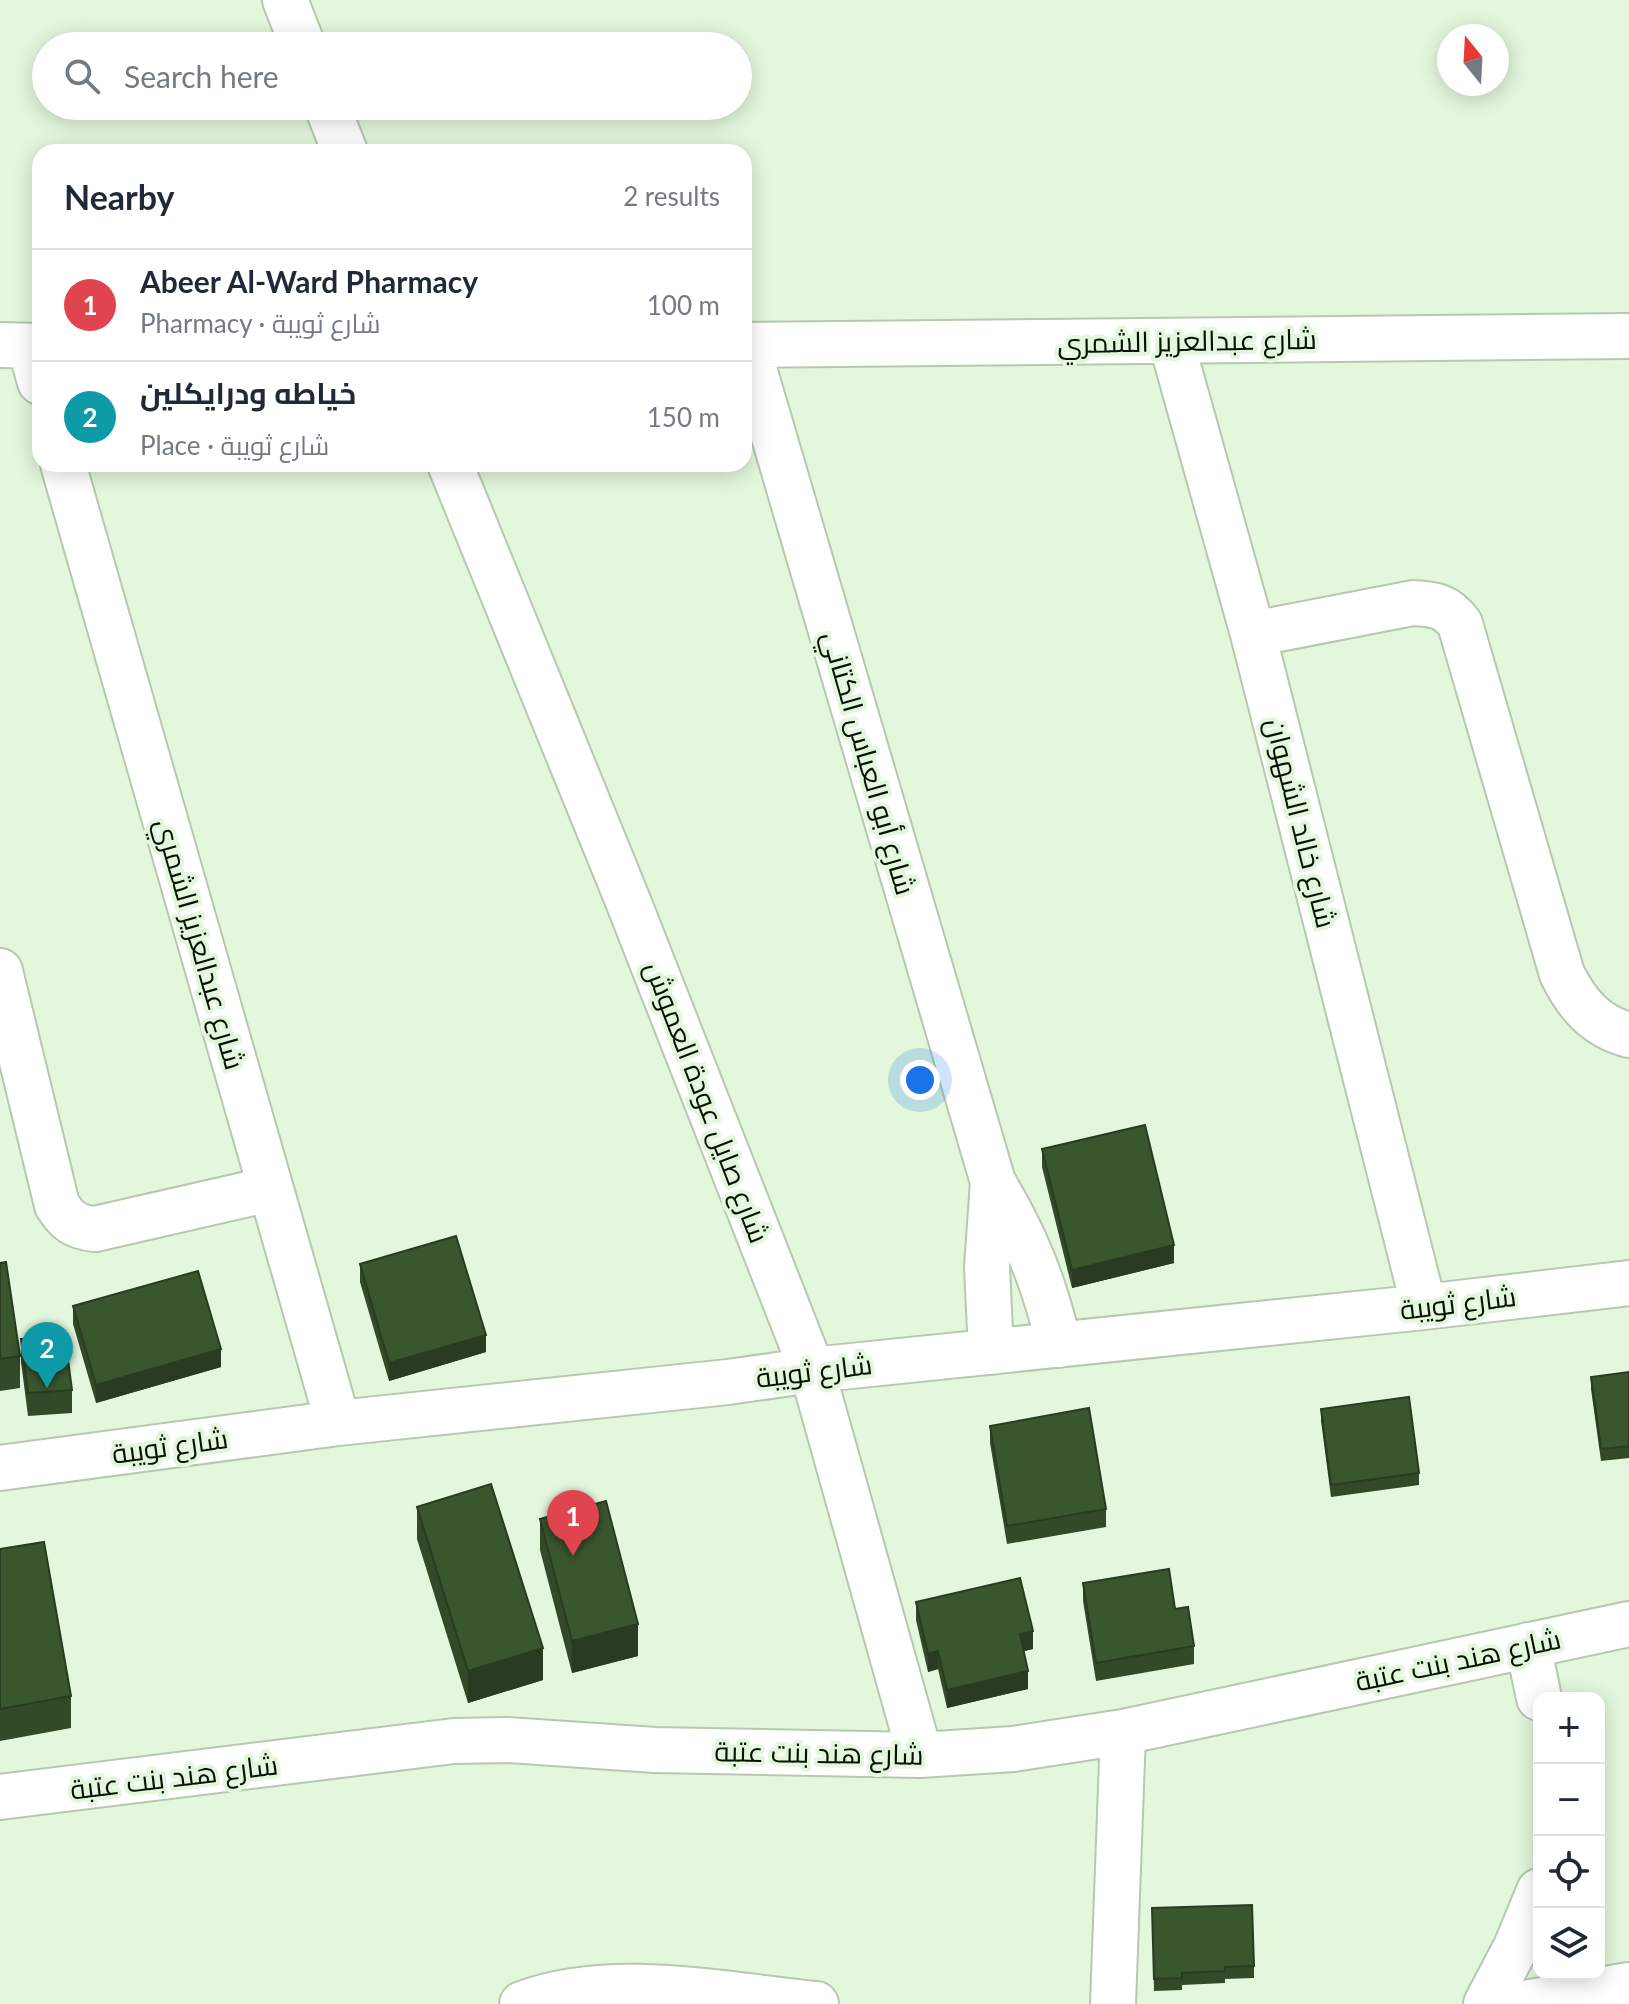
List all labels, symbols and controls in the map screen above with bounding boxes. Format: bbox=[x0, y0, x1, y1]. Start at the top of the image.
north arrow bbox=[1437, 24, 1509, 96]
search box bbox=[32, 32, 752, 120]
icon: search bbox=[60, 54, 104, 98]
text: Search here bbox=[124, 58, 279, 94]
text: Nearby bbox=[64, 176, 175, 217]
text: 2 results bbox=[623, 180, 720, 212]
text: Abeer Al-Ward Pharmacy bbox=[140, 263, 478, 299]
text: 1 bbox=[82, 289, 98, 321]
text: 100 m bbox=[647, 289, 720, 321]
text: Pharmacy · شارع ثويبة bbox=[140, 307, 381, 339]
street label: شارع عبدالعزيز الشمري bbox=[1057, 321, 1317, 365]
text: خياطه ودرايكلين bbox=[140, 374, 356, 410]
text: 2 bbox=[82, 401, 98, 433]
text: 150 m bbox=[647, 401, 720, 433]
text: Place · شارع ثويبة bbox=[140, 429, 329, 461]
street label: شارع أبو العباس الكتاني bbox=[810, 627, 924, 900]
street label: شارع خالد الشهوان bbox=[1257, 714, 1344, 932]
street label: شارع عبدالعزيز الشمري bbox=[143, 814, 253, 1075]
street label: شارع صايل عودة العموش bbox=[636, 956, 777, 1248]
your location bbox=[900, 1060, 940, 1100]
street label: شارع ثويبة bbox=[1398, 1278, 1518, 1329]
pin: 2 bbox=[21, 1322, 73, 1388]
street label: شارع ثويبة bbox=[754, 1346, 874, 1397]
street label: شارع ثويبة bbox=[110, 1420, 231, 1473]
pin: 1 bbox=[547, 1490, 599, 1556]
street label: شارع هند بنت عتبة bbox=[1352, 1621, 1564, 1700]
map controls bbox=[1533, 1692, 1605, 1980]
button: + bbox=[1533, 1692, 1605, 1764]
street label: شارع هند بنت عتبة bbox=[714, 1733, 924, 1774]
street label: شارع هند بنت عتبة bbox=[68, 1746, 280, 1809]
button: − bbox=[1533, 1764, 1605, 1836]
button: locate bbox=[1533, 1836, 1605, 1908]
button: layers bbox=[1533, 1908, 1605, 1980]

